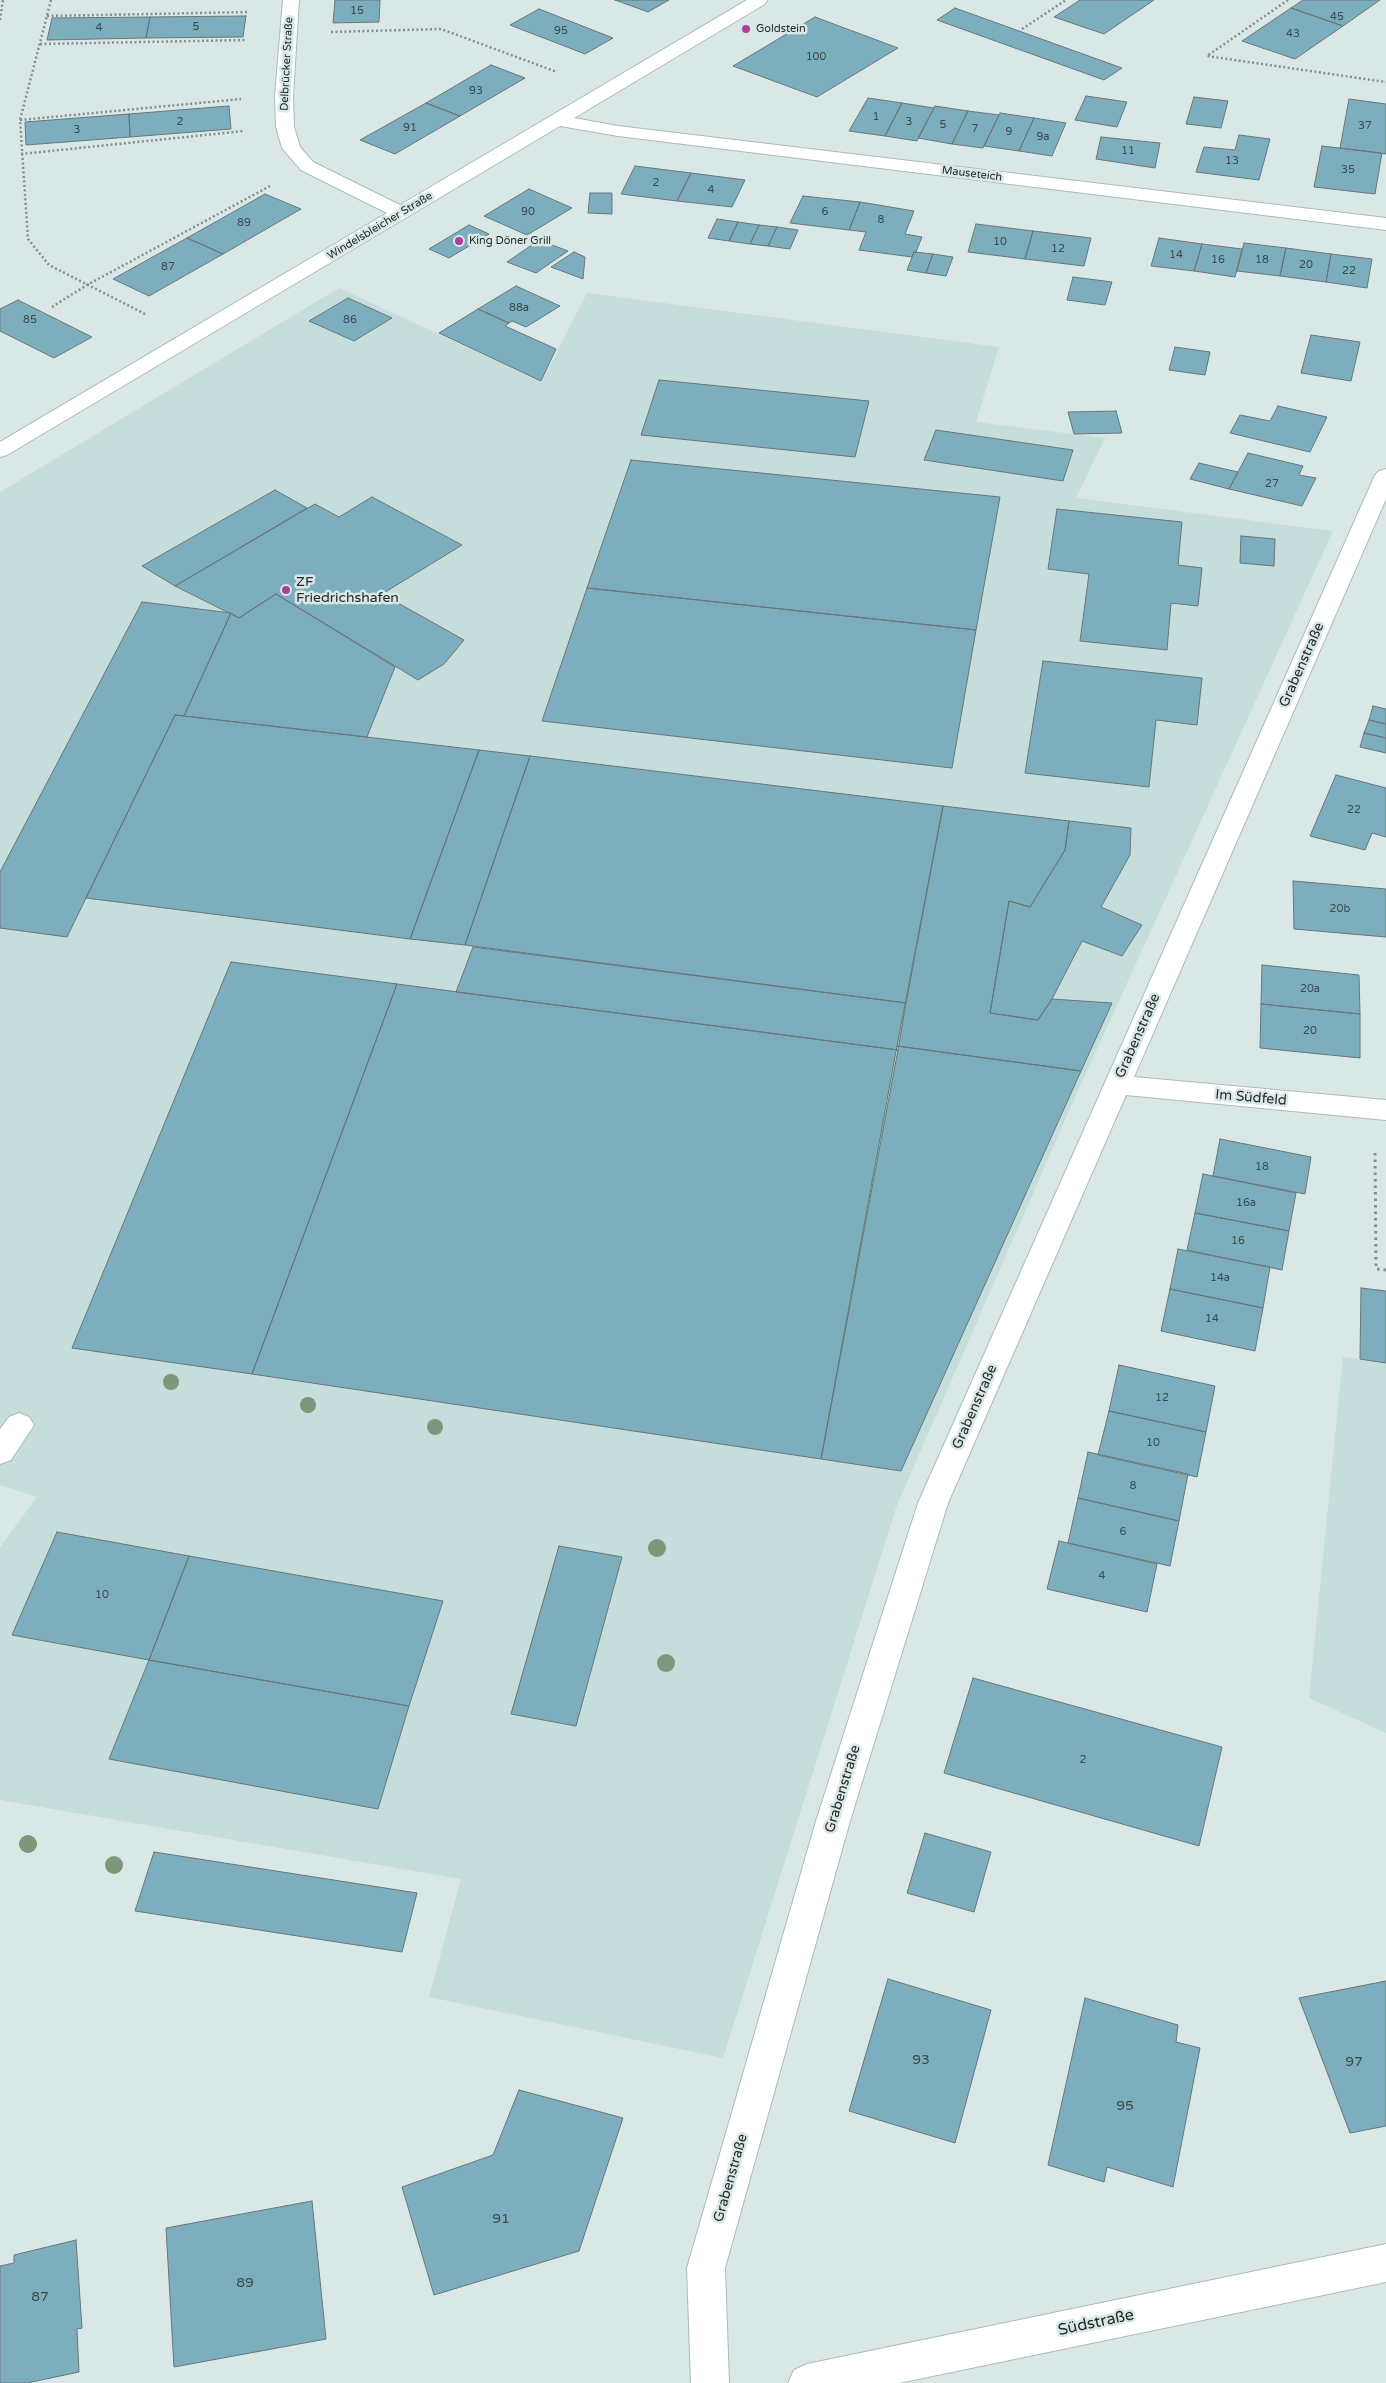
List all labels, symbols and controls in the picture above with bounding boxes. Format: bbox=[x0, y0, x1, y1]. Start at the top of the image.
house number: 15 bbox=[350, 4, 364, 18]
house number: 45 bbox=[1330, 10, 1344, 24]
street label: Delbrücker Straße bbox=[278, 17, 296, 111]
house number: 5 bbox=[193, 20, 199, 34]
house number: 4 bbox=[96, 21, 102, 35]
place label: Goldstein bbox=[756, 22, 806, 36]
marker: Goldstein bbox=[740, 23, 752, 35]
house number: 95 bbox=[554, 24, 568, 38]
house number: 43 bbox=[1286, 27, 1300, 41]
house number: 100 bbox=[806, 50, 826, 64]
house number: 93 bbox=[469, 84, 483, 98]
house number: 1 bbox=[873, 110, 879, 124]
house number: 2 bbox=[177, 115, 183, 129]
house number: 3 bbox=[906, 115, 912, 129]
house number: 5 bbox=[940, 118, 946, 132]
house number: 37 bbox=[1358, 119, 1372, 133]
house number: 91 bbox=[403, 121, 417, 135]
house number: 7 bbox=[972, 122, 978, 136]
house number: 3 bbox=[74, 123, 80, 137]
house number: 9 bbox=[1006, 125, 1012, 139]
house number: 9a bbox=[1036, 130, 1050, 144]
house number: 11 bbox=[1121, 144, 1135, 158]
house number: 13 bbox=[1225, 154, 1239, 168]
house number: 35 bbox=[1341, 163, 1355, 177]
street label: Mauseteich bbox=[941, 164, 1003, 184]
house number: 2 bbox=[653, 176, 659, 190]
house number: 4 bbox=[708, 183, 714, 197]
street label: Windelsbleicher Straße bbox=[325, 189, 435, 263]
house number: 90 bbox=[521, 205, 535, 219]
house number: 6 bbox=[822, 205, 828, 219]
house number: 8 bbox=[878, 213, 884, 227]
house number: 89 bbox=[237, 216, 251, 230]
place label: King Döner Grill bbox=[469, 234, 551, 248]
marker: King Döner Grill bbox=[453, 235, 465, 247]
house number: 10 bbox=[993, 235, 1007, 249]
house number: 12 bbox=[1051, 242, 1065, 256]
house number: 14 bbox=[1169, 248, 1183, 262]
house number: 16 bbox=[1211, 253, 1225, 267]
house number: 18 bbox=[1255, 253, 1269, 267]
house number: 20 bbox=[1299, 258, 1313, 272]
house number: 87 bbox=[161, 260, 175, 274]
house number: 22 bbox=[1342, 264, 1356, 278]
house number: 88a bbox=[509, 301, 529, 315]
house number: 85 bbox=[23, 313, 37, 327]
house number: 86 bbox=[343, 313, 357, 327]
house number: 27 bbox=[1265, 477, 1279, 491]
place label: ZF Friedrichshafen bbox=[296, 574, 399, 606]
marker: ZF Friedrichshafen bbox=[280, 584, 292, 596]
street label: Grabenstraße bbox=[1276, 620, 1328, 710]
house number: 22 bbox=[1347, 803, 1361, 817]
house number: 20b bbox=[1330, 902, 1350, 916]
house number: 20a bbox=[1300, 982, 1320, 996]
street label: Grabenstraße bbox=[1112, 991, 1164, 1081]
house number: 20 bbox=[1303, 1024, 1317, 1038]
street label: Im Südfeld bbox=[1215, 1087, 1287, 1109]
house number: 18 bbox=[1255, 1160, 1269, 1174]
house number: 16a bbox=[1236, 1196, 1256, 1210]
house number: 16 bbox=[1231, 1234, 1245, 1248]
house number: 14a bbox=[1210, 1271, 1230, 1285]
house number: 14 bbox=[1205, 1312, 1219, 1326]
street label: Grabenstraße bbox=[949, 1362, 1001, 1452]
house number: 12 bbox=[1155, 1391, 1169, 1405]
house number: 10 bbox=[1146, 1436, 1160, 1450]
house number: 8 bbox=[1130, 1479, 1136, 1493]
house number: 6 bbox=[1120, 1525, 1126, 1539]
house number: 4 bbox=[1099, 1569, 1105, 1583]
house number: 10 bbox=[95, 1588, 109, 1602]
street label: Grabenstraße bbox=[822, 1743, 864, 1835]
house number: 2 bbox=[1080, 1753, 1086, 1767]
house number: 93 bbox=[912, 2052, 930, 2068]
house number: 97 bbox=[1345, 2054, 1363, 2070]
house number: 95 bbox=[1116, 2098, 1134, 2114]
street label: Grabenstraße bbox=[710, 2132, 752, 2224]
house number: 91 bbox=[492, 2211, 510, 2227]
house number: 89 bbox=[236, 2275, 254, 2291]
house number: 87 bbox=[31, 2289, 49, 2305]
street label: Südstraße bbox=[1056, 2306, 1136, 2340]

